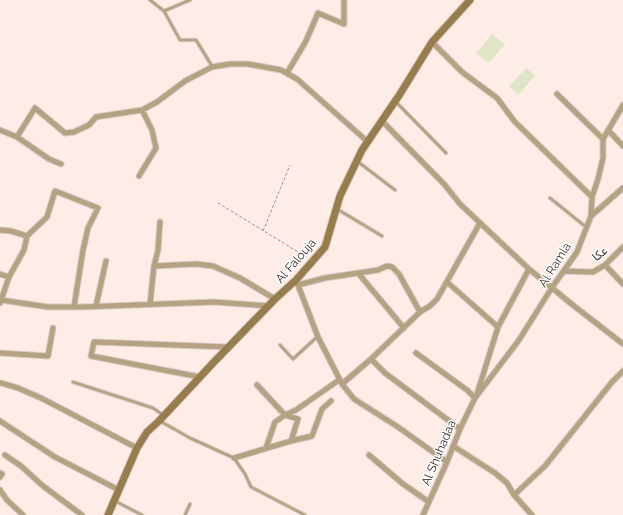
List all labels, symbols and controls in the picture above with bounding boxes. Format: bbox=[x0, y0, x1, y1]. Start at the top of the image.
street label: Al Falouja bbox=[273, 236, 319, 286]
street label: Al Ramla bbox=[536, 240, 574, 290]
street label: عكا bbox=[589, 243, 611, 265]
street label: Al Shuhadaa bbox=[419, 418, 459, 488]

